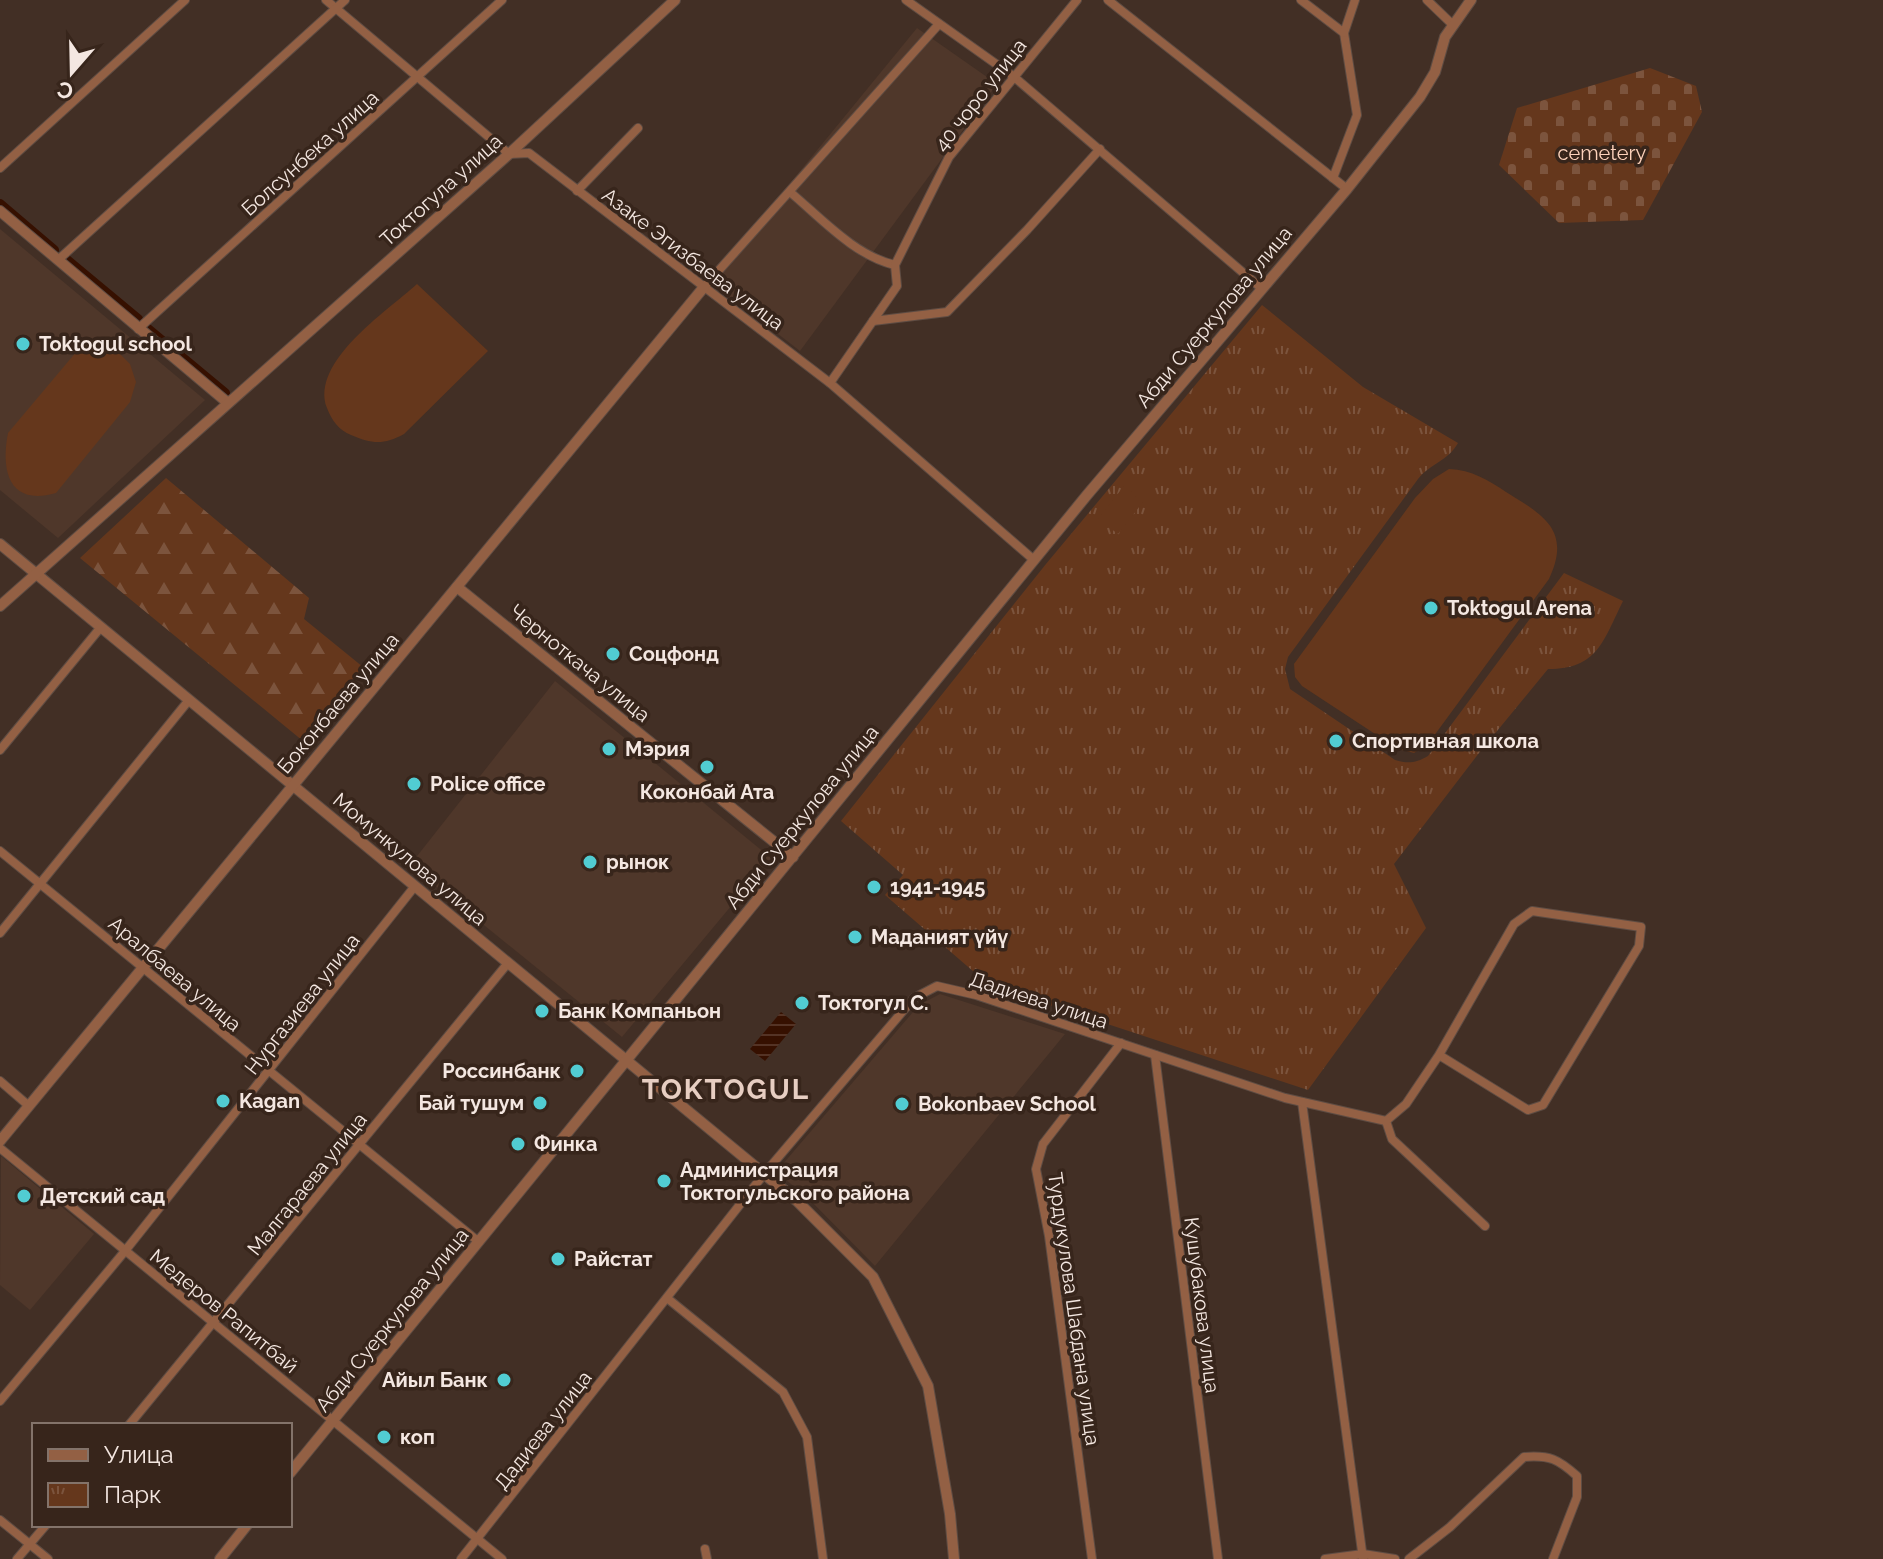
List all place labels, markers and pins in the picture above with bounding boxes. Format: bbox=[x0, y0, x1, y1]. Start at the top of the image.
place label: Toktogul school bbox=[39, 332, 192, 356]
marker: Toktogul school bbox=[14, 335, 32, 353]
place label: Toktogul Arena bbox=[1447, 596, 1592, 620]
marker: Toktogul Arena bbox=[1422, 599, 1440, 617]
place label: Соцфонд bbox=[629, 642, 719, 666]
marker: Соцфонд bbox=[604, 645, 622, 663]
place label: Спортивная школа bbox=[1352, 729, 1539, 753]
marker: Спортивная школа bbox=[1327, 732, 1345, 750]
place label: Мэрия bbox=[625, 737, 690, 761]
marker: Мэрия bbox=[600, 740, 618, 758]
marker: Коконбай Ата bbox=[698, 758, 716, 776]
place label: Police office bbox=[430, 772, 546, 796]
marker: Police office bbox=[405, 775, 423, 793]
place label: Коконбай Ата bbox=[640, 780, 774, 804]
place label: рынок bbox=[606, 850, 669, 874]
marker: рынок bbox=[581, 853, 599, 871]
place label: 1941-1945 bbox=[890, 875, 985, 899]
marker: 1941-1945 bbox=[865, 878, 883, 896]
place label: Маданият үйү bbox=[871, 925, 1008, 949]
marker: Маданият үйү bbox=[846, 928, 864, 946]
place label: Токтогул С. bbox=[818, 991, 928, 1015]
marker: Токтогул С. bbox=[793, 994, 811, 1012]
place label: Банк Компаньон bbox=[558, 999, 721, 1023]
marker: Банк Компаньон bbox=[533, 1002, 551, 1020]
place label: Россинбанк bbox=[442, 1059, 561, 1083]
marker: Россинбанк bbox=[568, 1062, 586, 1080]
place label: Kagan bbox=[239, 1089, 300, 1113]
place label: Бай тушум bbox=[418, 1091, 524, 1115]
marker: Kagan bbox=[214, 1092, 232, 1110]
place label: Bokonbaev School bbox=[918, 1092, 1097, 1116]
marker: Бай тушум bbox=[531, 1094, 549, 1112]
marker: Bokonbaev School bbox=[893, 1095, 911, 1113]
place label: Финка bbox=[534, 1132, 598, 1156]
marker: Финка bbox=[509, 1135, 527, 1153]
place label: Администрация Токтогульского района bbox=[680, 1158, 910, 1205]
marker: Администрация Токтогульского района bbox=[655, 1172, 673, 1190]
place label: Детский сад bbox=[40, 1184, 165, 1208]
marker: Детский сад bbox=[15, 1187, 33, 1205]
place label: Райстат bbox=[574, 1247, 653, 1271]
marker: Райстат bbox=[549, 1250, 567, 1268]
place label: Айыл Банк bbox=[382, 1368, 488, 1392]
marker: Айыл Банк bbox=[495, 1371, 513, 1389]
place label: коп bbox=[400, 1425, 435, 1449]
marker: коп bbox=[375, 1428, 393, 1446]

